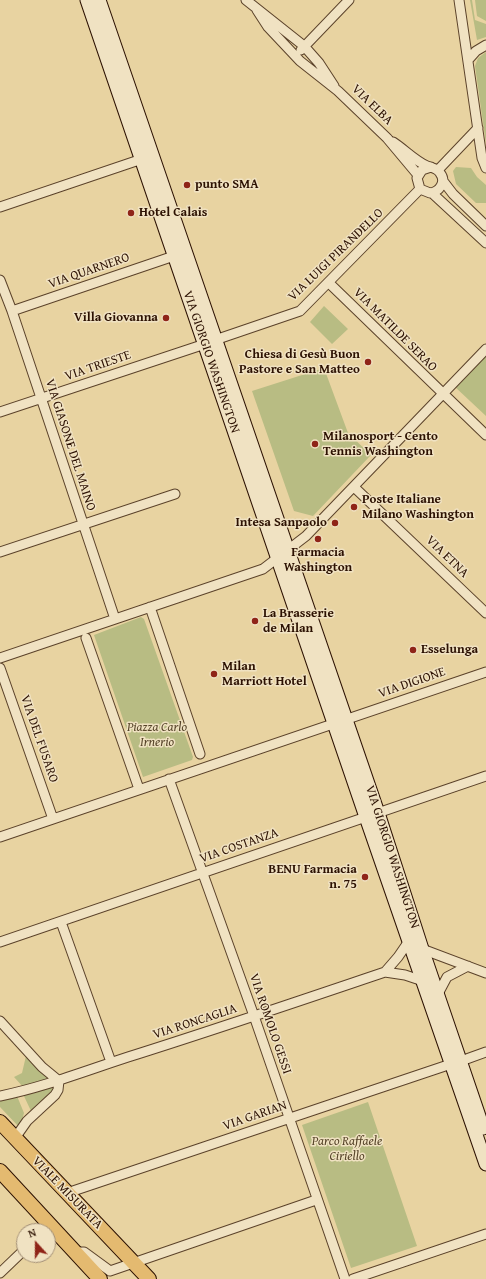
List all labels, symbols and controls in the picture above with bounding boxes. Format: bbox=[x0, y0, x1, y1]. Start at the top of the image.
street label: VIA ELBA bbox=[348, 82, 396, 128]
place label: punto SMA bbox=[195, 177, 259, 193]
marker: punto SMA bbox=[182, 180, 192, 190]
place label: Hotel Calais bbox=[139, 205, 207, 221]
street label: VIA LUIGI PIRANDELLO bbox=[285, 205, 387, 305]
marker: Hotel Calais bbox=[126, 208, 136, 218]
street label: VIA QUARNERO bbox=[46, 250, 132, 292]
street label: VIA MATILDE SERAO bbox=[350, 285, 440, 375]
street label: VIA GIORGIO WASHINGTON bbox=[179, 289, 243, 435]
place label: Villa Giovanna bbox=[74, 310, 158, 326]
marker: Villa Giovanna bbox=[161, 313, 171, 323]
street label: VIA TRIESTE bbox=[63, 347, 133, 385]
place label: Chiesa di Gesù Buon Pastore e San Matteo bbox=[239, 347, 360, 378]
marker: Chiesa di Gesù Buon Pastore e San Matteo bbox=[363, 357, 373, 367]
street label: VIA GIASONE DEL MAINO bbox=[41, 377, 99, 513]
place label: Milanosport - Cento Tennis Washington bbox=[323, 429, 438, 460]
marker: Milanosport - Cento Tennis Washington bbox=[310, 439, 320, 449]
place label: Poste Italiane Milano Washington bbox=[362, 492, 474, 523]
marker: Poste Italiane Milano Washington bbox=[349, 502, 359, 512]
place label: Intesa Sanpaolo bbox=[235, 515, 327, 531]
marker: Intesa Sanpaolo bbox=[330, 518, 340, 528]
street label: VIA ETNA bbox=[422, 533, 472, 581]
marker: Farmacia Washington bbox=[313, 534, 323, 544]
place label: Farmacia Washington bbox=[284, 545, 352, 576]
place label: La Brasserie de Milan bbox=[263, 606, 334, 637]
marker: La Brasserie de Milan bbox=[250, 616, 260, 626]
place label: Esselunga bbox=[421, 642, 478, 658]
marker: Esselunga bbox=[408, 645, 418, 655]
place label: Milan Marriott Hotel bbox=[222, 659, 307, 690]
street label: VIA DIGIONE bbox=[376, 664, 448, 702]
marker: Milan Marriott Hotel bbox=[209, 669, 219, 679]
street label: VIA DEL FUSARO bbox=[17, 693, 61, 785]
park label: Piazza Carlo Irnerio bbox=[127, 720, 187, 751]
street label: VIA GIORGIO WASHINGTON bbox=[361, 784, 423, 930]
street label: VIA COSTANZA bbox=[198, 825, 280, 867]
place label: BENU Farmacia n. 75 bbox=[268, 862, 357, 893]
marker: BENU Farmacia n. 75 bbox=[360, 872, 370, 882]
street label: VIA ROMOLO GESSI bbox=[245, 972, 295, 1076]
street label: VIA RONCAGLIA bbox=[151, 1001, 239, 1043]
street label: VIA GARIAN bbox=[221, 1098, 289, 1134]
park label: Parco Raffaele Ciriello bbox=[312, 1134, 382, 1165]
street label: VIALE MISURATA bbox=[28, 1153, 106, 1233]
north arrow bbox=[16, 1223, 56, 1263]
text: N bbox=[26, 1224, 38, 1242]

